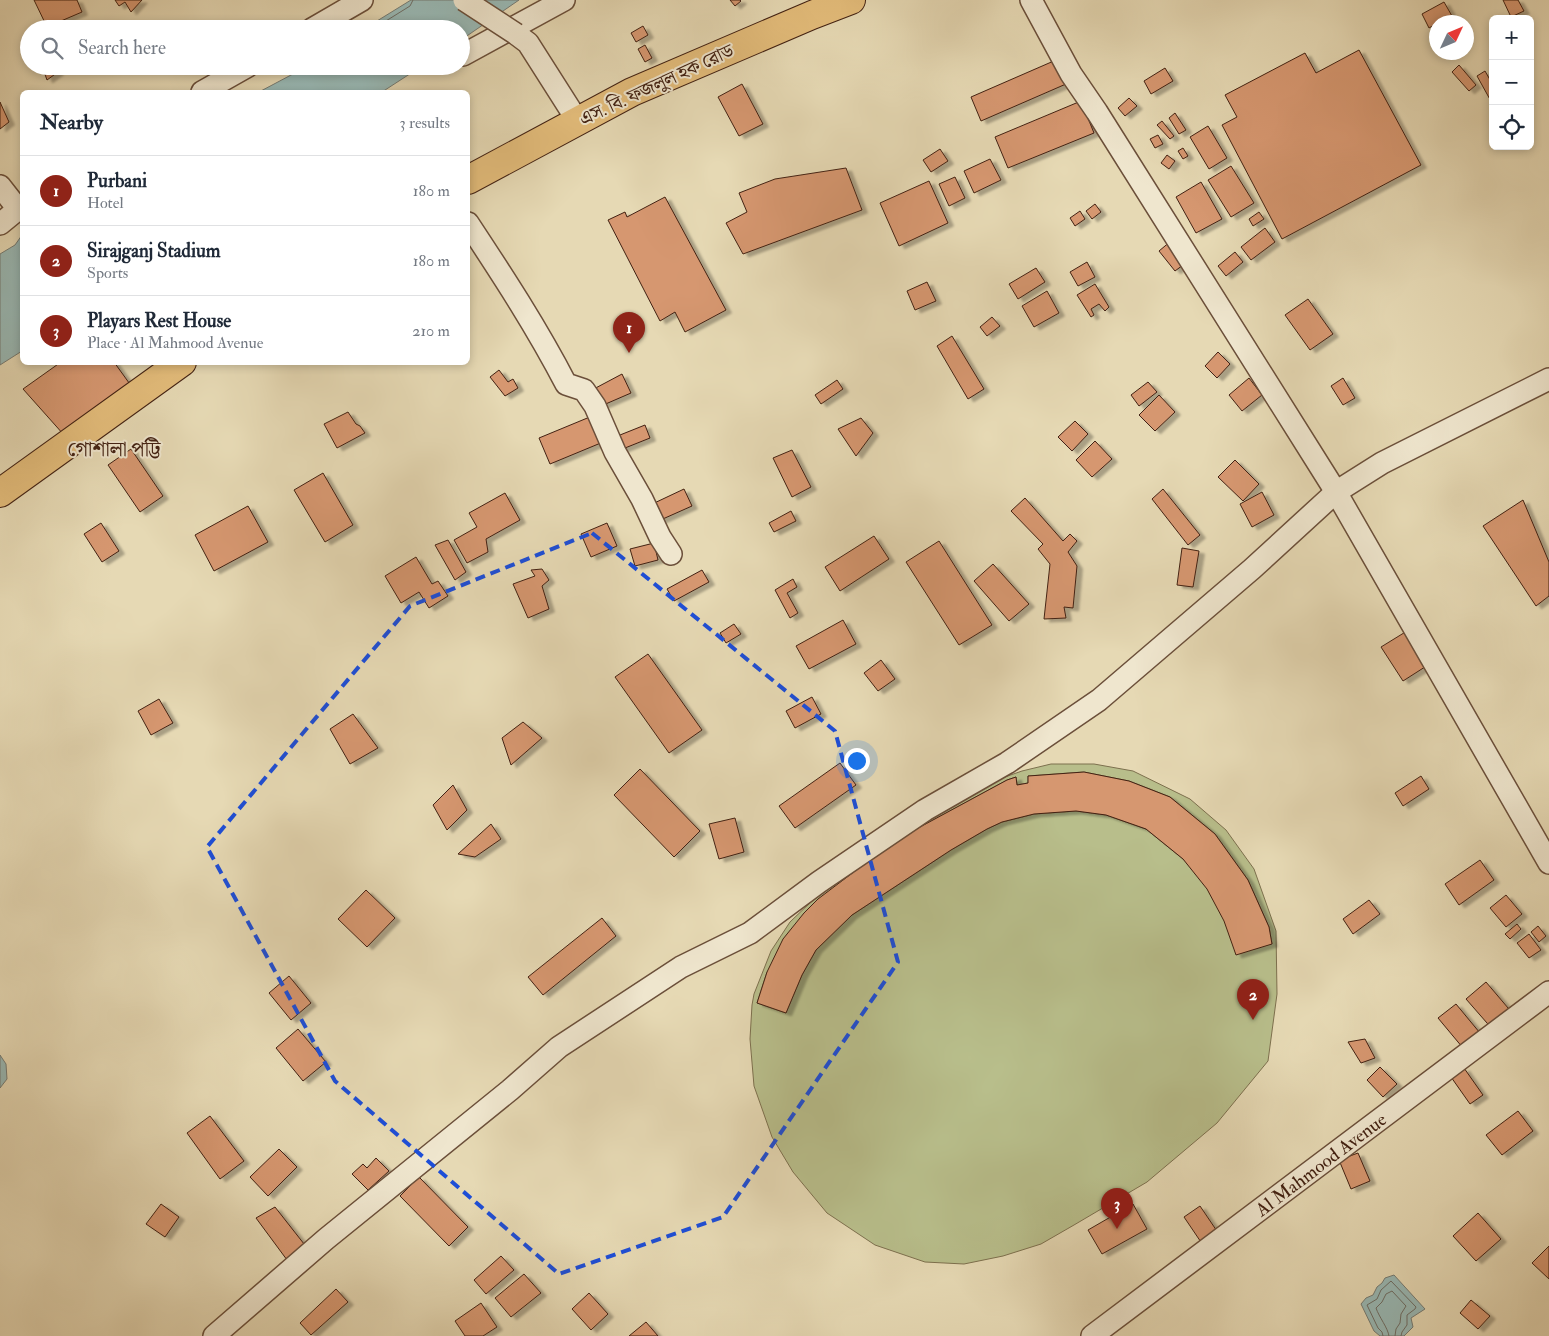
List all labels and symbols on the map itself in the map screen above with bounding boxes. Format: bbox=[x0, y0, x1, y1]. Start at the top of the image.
north arrow bbox=[1429, 15, 1474, 60]
street label: এস. বি. ফজলুল হক রোড bbox=[575, 38, 739, 131]
pin: 1 bbox=[613, 312, 645, 353]
district label: গোশালা পট্টি bbox=[67, 436, 162, 463]
your location bbox=[844, 748, 870, 774]
pin: 2 bbox=[1237, 979, 1269, 1020]
street label: Al Mahmood Avenue bbox=[1250, 1108, 1392, 1223]
pin: 3 bbox=[1101, 1188, 1133, 1229]

